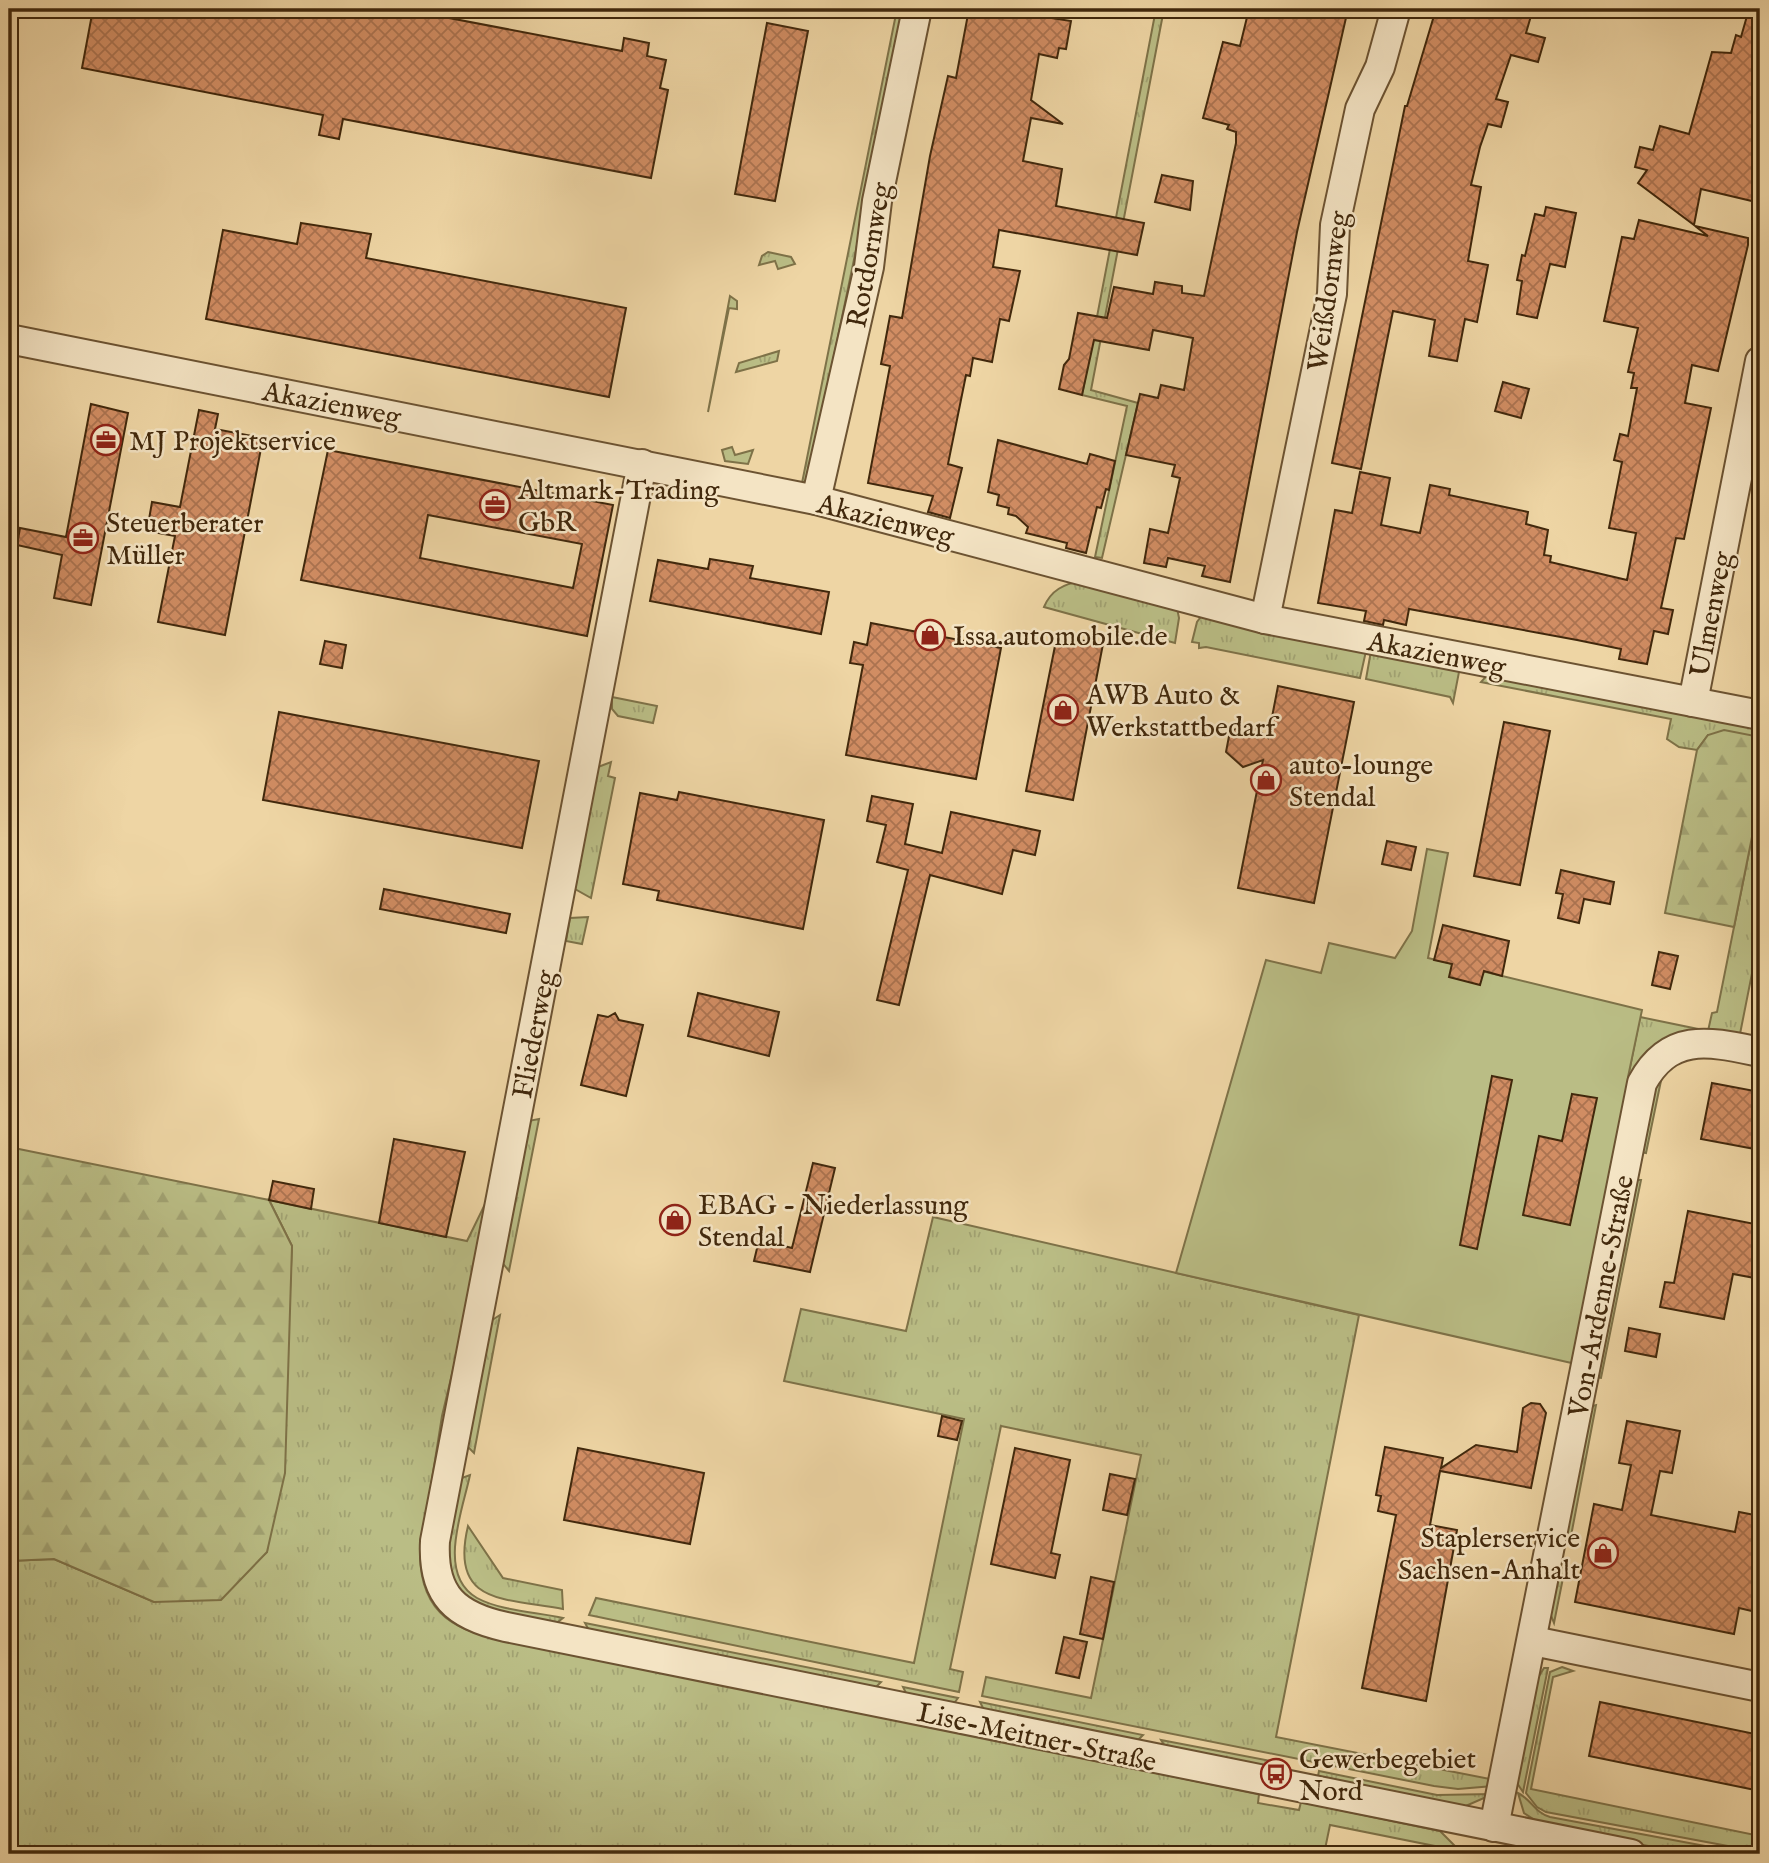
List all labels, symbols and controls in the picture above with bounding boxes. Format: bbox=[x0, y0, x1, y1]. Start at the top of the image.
street label: Rotdornweg bbox=[840, 179, 901, 331]
street label: Weißdornweg bbox=[1301, 208, 1358, 374]
street label: Akazienweg bbox=[258, 375, 404, 436]
office icon: MJ Projektservice bbox=[89, 423, 123, 457]
place label: MJ Projektservice bbox=[129, 425, 336, 460]
place label: Altmark-Trading GbR bbox=[517, 474, 720, 541]
street label: Akazienweg bbox=[812, 487, 958, 556]
office icon: Altmark-Trading GbR bbox=[478, 488, 512, 522]
place label: Steuerberater Müller bbox=[106, 507, 263, 574]
office icon: Steuerberater Müller bbox=[66, 521, 100, 555]
street label: Ulmenweg bbox=[1683, 548, 1742, 680]
shop icon: Issa.automobile.de bbox=[913, 618, 947, 652]
place label: Issa.automobile.de bbox=[953, 620, 1168, 655]
street label: Akazienweg bbox=[1363, 625, 1509, 686]
place label: AWB Auto & Werkstattbedarf bbox=[1085, 679, 1280, 746]
shop icon: AWB Auto & Werkstattbedarf bbox=[1046, 693, 1080, 727]
place label: auto-lounge Stendal bbox=[1289, 749, 1433, 816]
shop icon: auto-lounge Stendal bbox=[1249, 763, 1283, 797]
street label: Fliederweg bbox=[506, 967, 565, 1102]
street label: Von-Ardenne-Straße bbox=[1562, 1172, 1643, 1422]
place label: EBAG - Niederlassung Stendal bbox=[698, 1189, 969, 1256]
shop icon: EBAG - Niederlassung Stendal bbox=[658, 1203, 692, 1237]
place label: Staplerservice Sachsen-Anhalt bbox=[1398, 1522, 1580, 1589]
shop icon: Staplerservice Sachsen-Anhalt bbox=[1586, 1536, 1620, 1570]
street label: Lise-Meitner-Straße bbox=[914, 1696, 1159, 1781]
place label: Gewerbegebiet Nord bbox=[1299, 1743, 1476, 1810]
bus stop icon: Gewerbegebiet Nord bbox=[1259, 1757, 1293, 1791]

